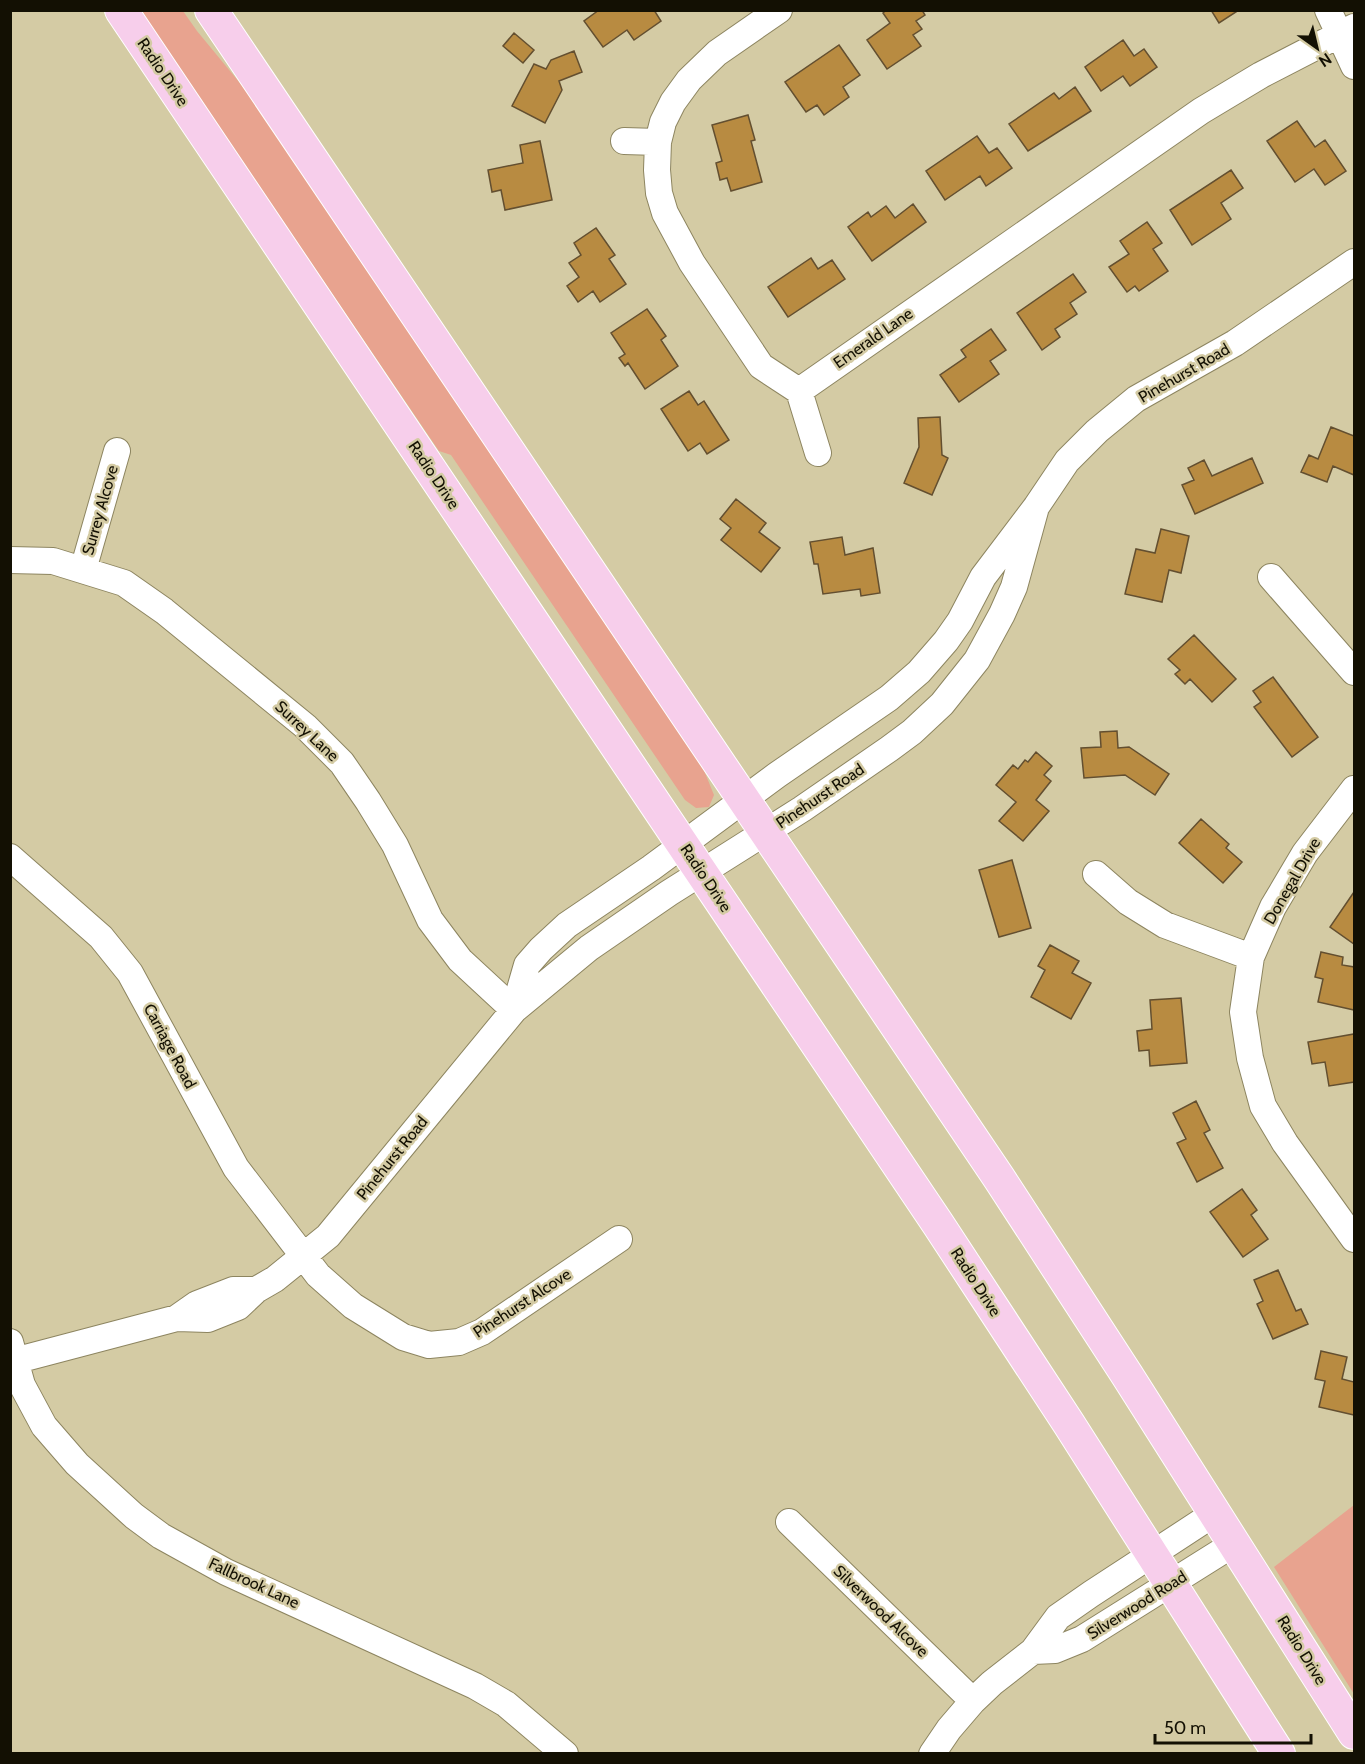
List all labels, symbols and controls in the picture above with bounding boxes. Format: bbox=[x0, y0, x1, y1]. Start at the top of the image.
north arrow bbox=[1287, 18, 1347, 78]
street label: Radio Drive bbox=[133, 34, 193, 110]
text: N bbox=[1315, 49, 1335, 71]
street label: Emerald Lane bbox=[830, 304, 916, 372]
street label: Pinehurst Road bbox=[1135, 339, 1233, 407]
street label: Radio Drive bbox=[404, 437, 464, 513]
street label: Surrey Alcove bbox=[78, 463, 122, 557]
street label: Surrey Lane bbox=[271, 697, 343, 765]
street label: Pinehurst Road bbox=[772, 760, 868, 832]
street label: Donegal Drive bbox=[1260, 835, 1324, 927]
street label: Radio Drive bbox=[676, 840, 736, 916]
street label: Carriage Road bbox=[140, 1000, 200, 1092]
street label: Pinehurst Road bbox=[353, 1112, 431, 1204]
street label: Radio Drive bbox=[947, 1244, 1005, 1320]
street label: Pinehurst Alcove bbox=[470, 1264, 574, 1342]
street label: Fallbrook Lane bbox=[206, 1554, 302, 1612]
street label: Silverwood Alcove bbox=[830, 1561, 932, 1661]
street label: Silverwood Road bbox=[1084, 1567, 1190, 1643]
street label: Radio Drive bbox=[1273, 1612, 1331, 1688]
scale bar bbox=[1155, 1707, 1311, 1745]
text: 50 m bbox=[1164, 1717, 1206, 1739]

